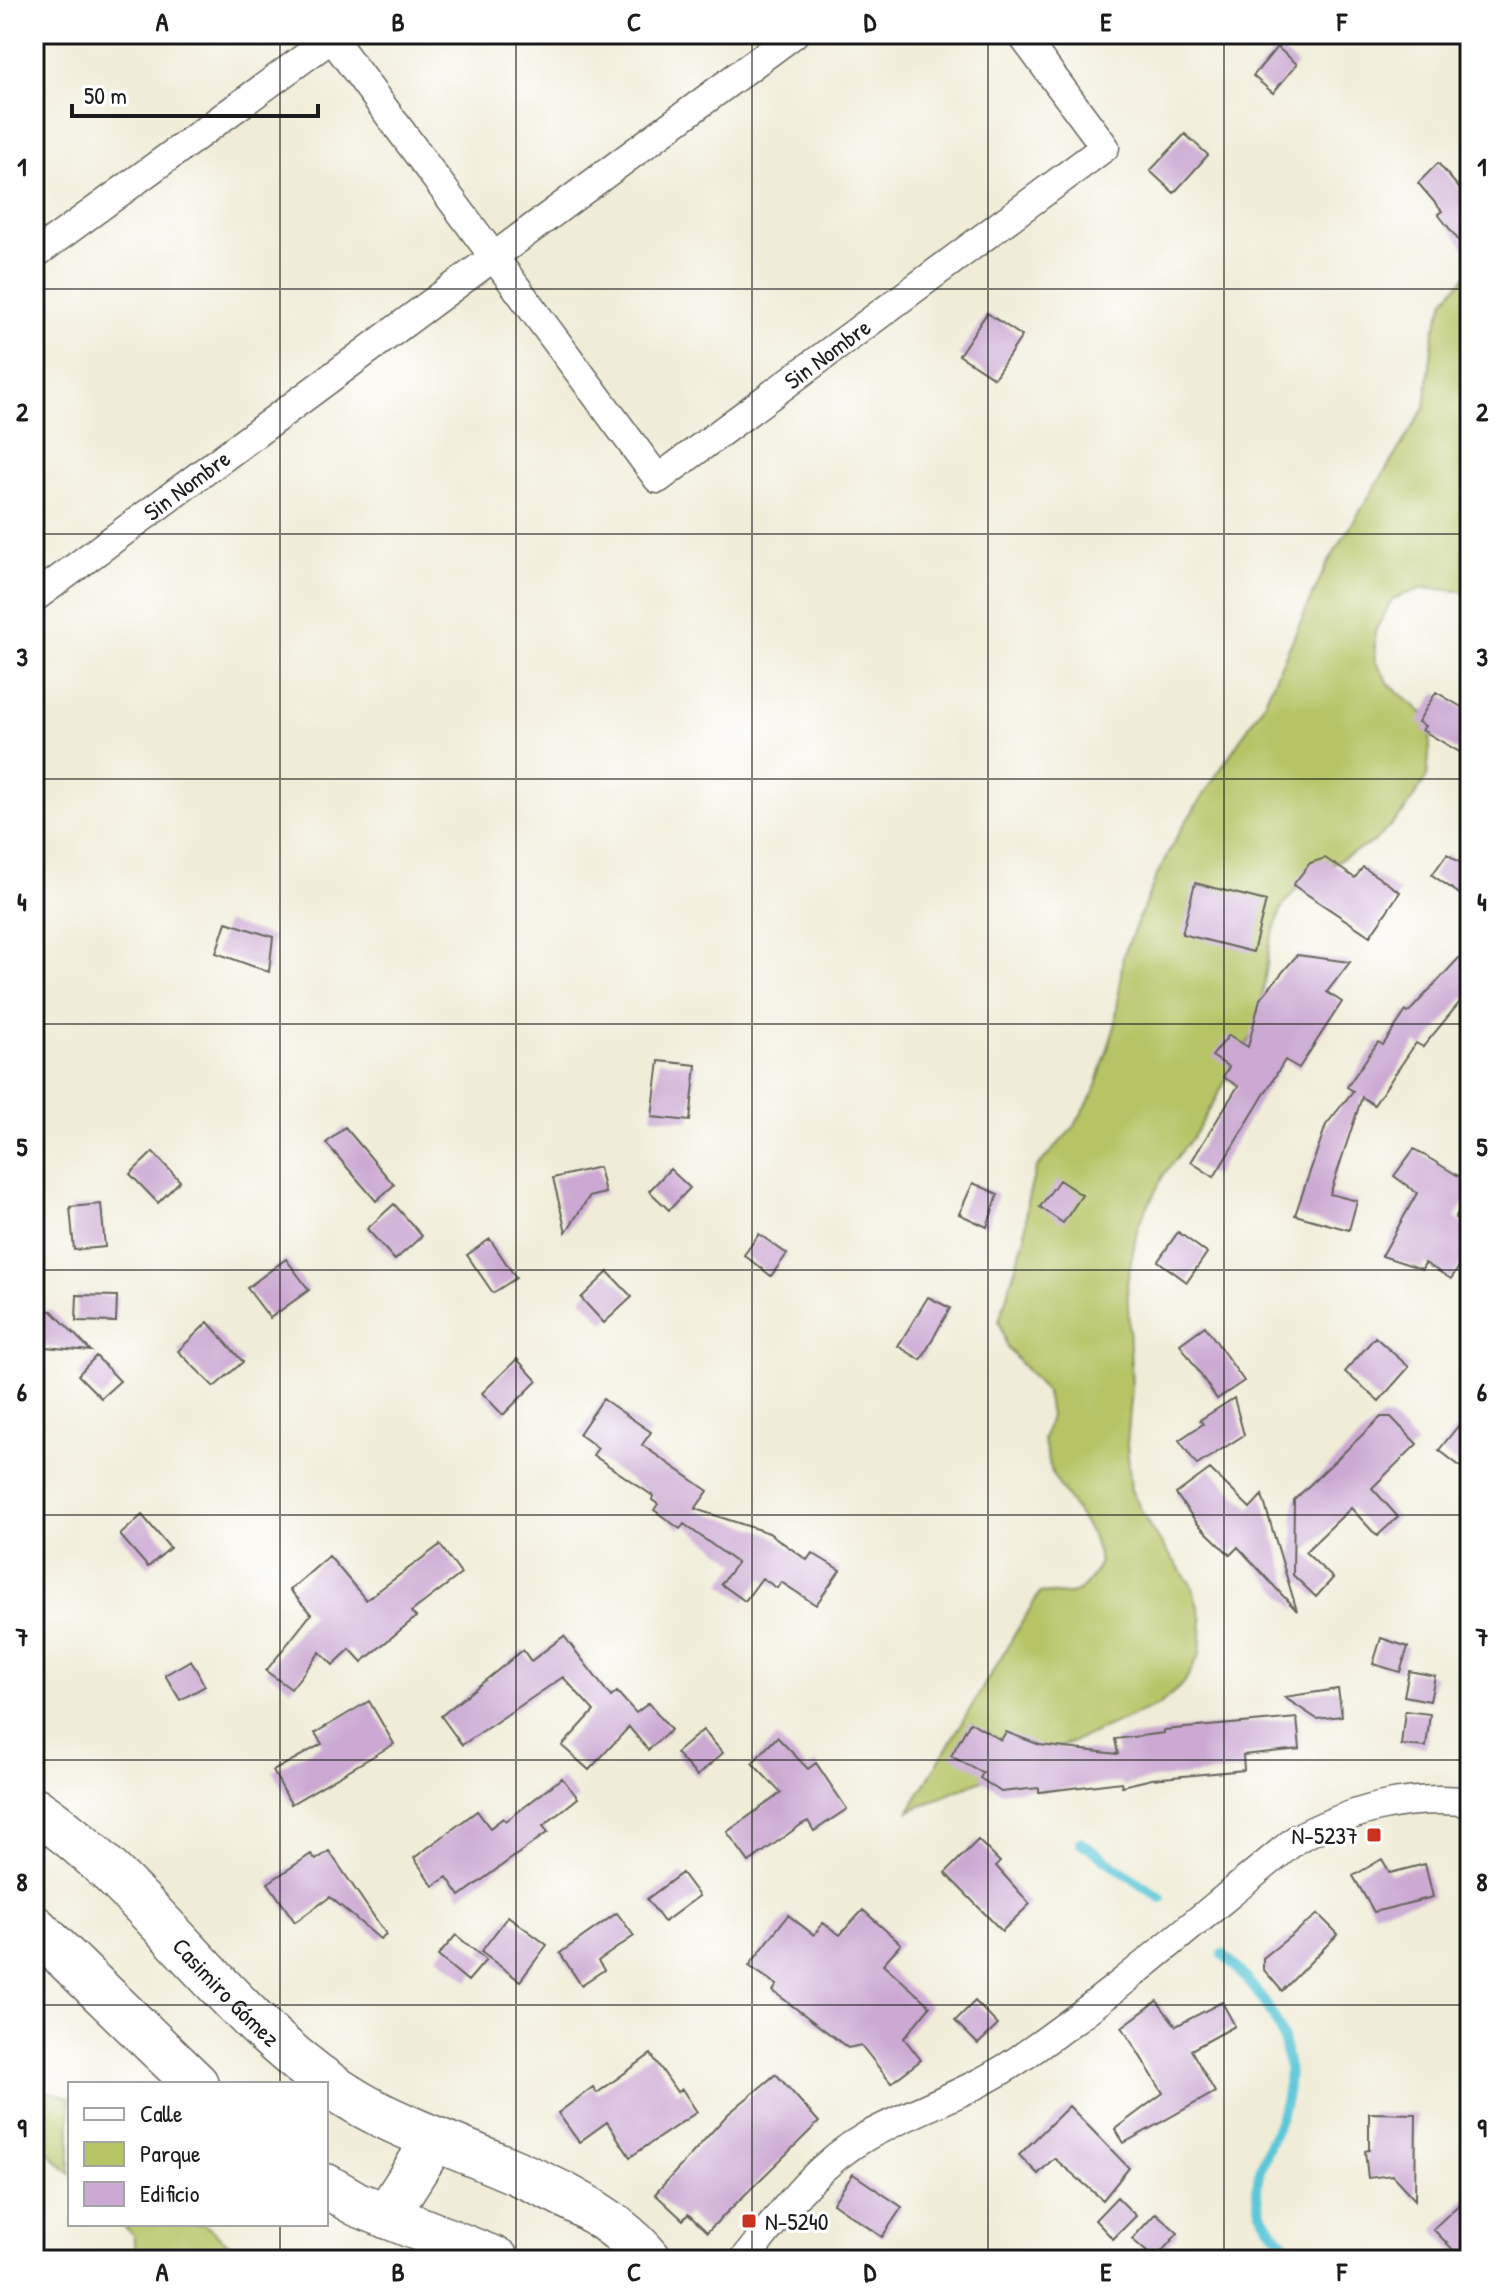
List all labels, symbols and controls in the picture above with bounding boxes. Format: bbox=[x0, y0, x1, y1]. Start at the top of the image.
text: A bbox=[156, 4, 169, 39]
text: B bbox=[391, 4, 405, 39]
text: C bbox=[627, 4, 641, 39]
text: D bbox=[864, 4, 877, 39]
text: E bbox=[1100, 4, 1112, 39]
text: F bbox=[1336, 4, 1348, 39]
scale bar bbox=[72, 68, 318, 118]
text: 50 m bbox=[84, 79, 127, 111]
text: 1 bbox=[17, 149, 27, 184]
text: 1 bbox=[1477, 149, 1487, 184]
street label: Sin Nombre bbox=[777, 310, 877, 396]
text: 2 bbox=[16, 394, 29, 429]
text: 2 bbox=[1476, 394, 1489, 429]
street label: Sin Nombre bbox=[137, 442, 237, 528]
text: 3 bbox=[16, 639, 28, 674]
text: 3 bbox=[1476, 639, 1488, 674]
text: 4 bbox=[17, 884, 27, 919]
text: 4 bbox=[1477, 884, 1487, 919]
text: 5 bbox=[17, 1129, 28, 1164]
text: 5 bbox=[1477, 1129, 1488, 1164]
text: 6 bbox=[17, 1374, 28, 1409]
text: 6 bbox=[1477, 1374, 1488, 1409]
text: 7 bbox=[15, 1619, 29, 1654]
text: 7 bbox=[1475, 1619, 1489, 1654]
place label: N-5237 bbox=[1292, 1819, 1358, 1851]
marker: N-5237 bbox=[1365, 1826, 1383, 1844]
text: 8 bbox=[16, 1864, 28, 1899]
text: 8 bbox=[1476, 1864, 1488, 1899]
street label: Casimiro Gómez bbox=[166, 1930, 287, 2054]
legend bbox=[68, 2082, 328, 2226]
text: Calle bbox=[140, 2097, 183, 2129]
text: 9 bbox=[17, 2110, 27, 2145]
text: 9 bbox=[1477, 2110, 1487, 2145]
text: Parque bbox=[140, 2137, 201, 2169]
text: Edificio bbox=[140, 2177, 200, 2209]
place label: N-5240 bbox=[765, 2205, 829, 2237]
marker: N-5240 bbox=[740, 2212, 758, 2230]
text: A bbox=[156, 2254, 169, 2289]
text: B bbox=[391, 2254, 405, 2289]
text: C bbox=[627, 2254, 641, 2289]
text: D bbox=[864, 2254, 877, 2289]
text: E bbox=[1100, 2254, 1112, 2289]
text: F bbox=[1336, 2254, 1348, 2289]

